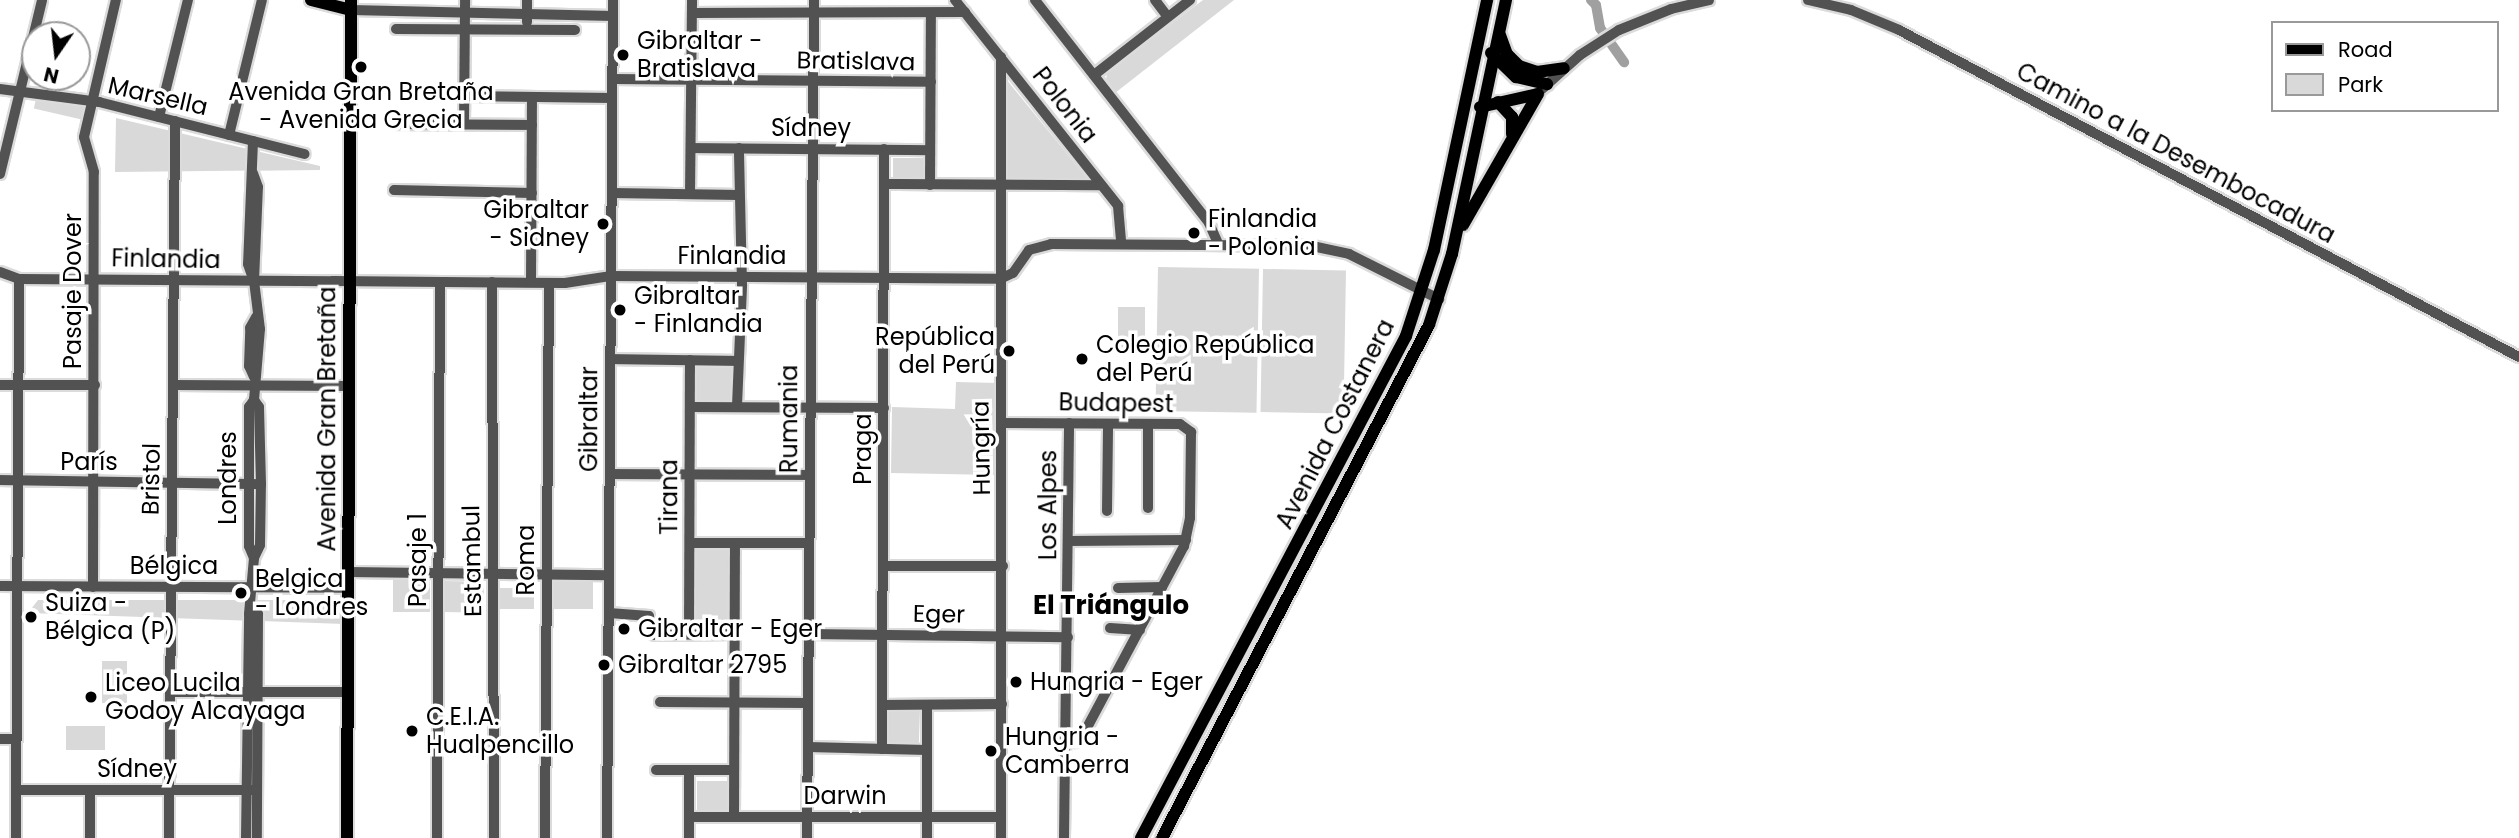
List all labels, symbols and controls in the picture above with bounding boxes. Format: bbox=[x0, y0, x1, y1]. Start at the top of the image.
north arrow bbox=[21, 21, 91, 91]
legend bbox=[2270, 21, 2498, 112]
place label: Gibraltar - Bratislava bbox=[637, 27, 762, 83]
text: Road bbox=[2338, 35, 2393, 64]
street label: Bratislava bbox=[796, 46, 916, 76]
marker: Gibraltar - Bratislava bbox=[615, 47, 631, 63]
street label: Camino a la Desembocadura bbox=[2012, 57, 2340, 249]
marker: Avenida Gran Bretaña - Avenida Grecia bbox=[353, 59, 369, 75]
text: N bbox=[41, 60, 61, 90]
street label: Polonia bbox=[1027, 61, 1103, 149]
text: Park bbox=[2338, 70, 2383, 99]
street label: Marsella bbox=[105, 71, 211, 121]
place label: Avenida Gran Bretaña - Avenida Grecia bbox=[228, 78, 494, 134]
street label: Sídney bbox=[771, 114, 851, 142]
place label: Gibraltar - Sidney bbox=[483, 196, 589, 252]
place label: Finlandia - Polonia bbox=[1208, 205, 1317, 261]
street label: Pasaje Dover bbox=[59, 213, 87, 369]
marker: Gibraltar - Sidney bbox=[595, 216, 611, 232]
marker: Finlandia - Polonia bbox=[1186, 225, 1202, 241]
street label: Finlandia bbox=[677, 242, 787, 270]
street label: Finlandia bbox=[111, 244, 221, 274]
place label: Gibraltar - Finlandia bbox=[634, 282, 763, 338]
street label: Avenida Gran Bretaña bbox=[313, 286, 341, 552]
marker: Gibraltar - Finlandia bbox=[612, 302, 628, 318]
street label: Avenida Costanera bbox=[1270, 314, 1400, 534]
place label: República del Perú bbox=[875, 323, 995, 379]
place label: Colegio República del Perú bbox=[1096, 331, 1314, 387]
marker: República del Perú bbox=[1001, 343, 1017, 359]
marker: Colegio República del Perú bbox=[1074, 351, 1090, 367]
street label: Rumania bbox=[775, 365, 803, 473]
street label: Gibraltar bbox=[575, 366, 603, 472]
street label: Budapest bbox=[1058, 388, 1174, 418]
street label: Hungría bbox=[966, 400, 996, 496]
street label: Praga bbox=[849, 413, 877, 485]
street label: Londres bbox=[214, 431, 242, 525]
street label: Bristol bbox=[136, 443, 166, 515]
street label: París bbox=[60, 448, 118, 476]
street label: Los Alpes bbox=[1034, 450, 1062, 560]
street label: Tirana bbox=[655, 459, 683, 535]
street label: Estambul bbox=[457, 505, 487, 617]
street label: Pasaje 1 bbox=[404, 513, 432, 607]
street label: Roma bbox=[512, 525, 540, 595]
street label: Bélgica bbox=[130, 552, 218, 580]
place label: Belgica - Londres bbox=[255, 565, 368, 621]
marker: Belgica - Londres bbox=[233, 585, 249, 601]
place label: Suiza - Bélgica (P) bbox=[45, 589, 176, 645]
district label: El Triángulo bbox=[1033, 590, 1189, 622]
street label: Eger bbox=[913, 599, 965, 629]
marker: Suiza - Bélgica (P) bbox=[23, 609, 39, 625]
place label: Gibraltar - Eger bbox=[638, 615, 822, 643]
marker: Gibraltar - Eger bbox=[616, 621, 632, 637]
place label: Gibraltar 2795 bbox=[618, 651, 787, 679]
marker: Gibraltar 2795 bbox=[596, 657, 612, 673]
place label: Hungria - Eger bbox=[1030, 668, 1203, 696]
place label: Liceo Lucila Godoy Alcayaga bbox=[105, 669, 306, 725]
marker: Hungria - Eger bbox=[1008, 674, 1024, 690]
marker: Liceo Lucila Godoy Alcayaga bbox=[83, 689, 99, 705]
place label: C.E.I.A. Hualpencillo bbox=[426, 703, 574, 759]
marker: C.E.I.A. Hualpencillo bbox=[404, 723, 420, 739]
place label: Hungria - Camberra bbox=[1005, 723, 1130, 779]
marker: Hungria - Camberra bbox=[983, 743, 999, 759]
street label: Sídney bbox=[97, 755, 177, 783]
street label: Darwin bbox=[803, 782, 887, 810]

